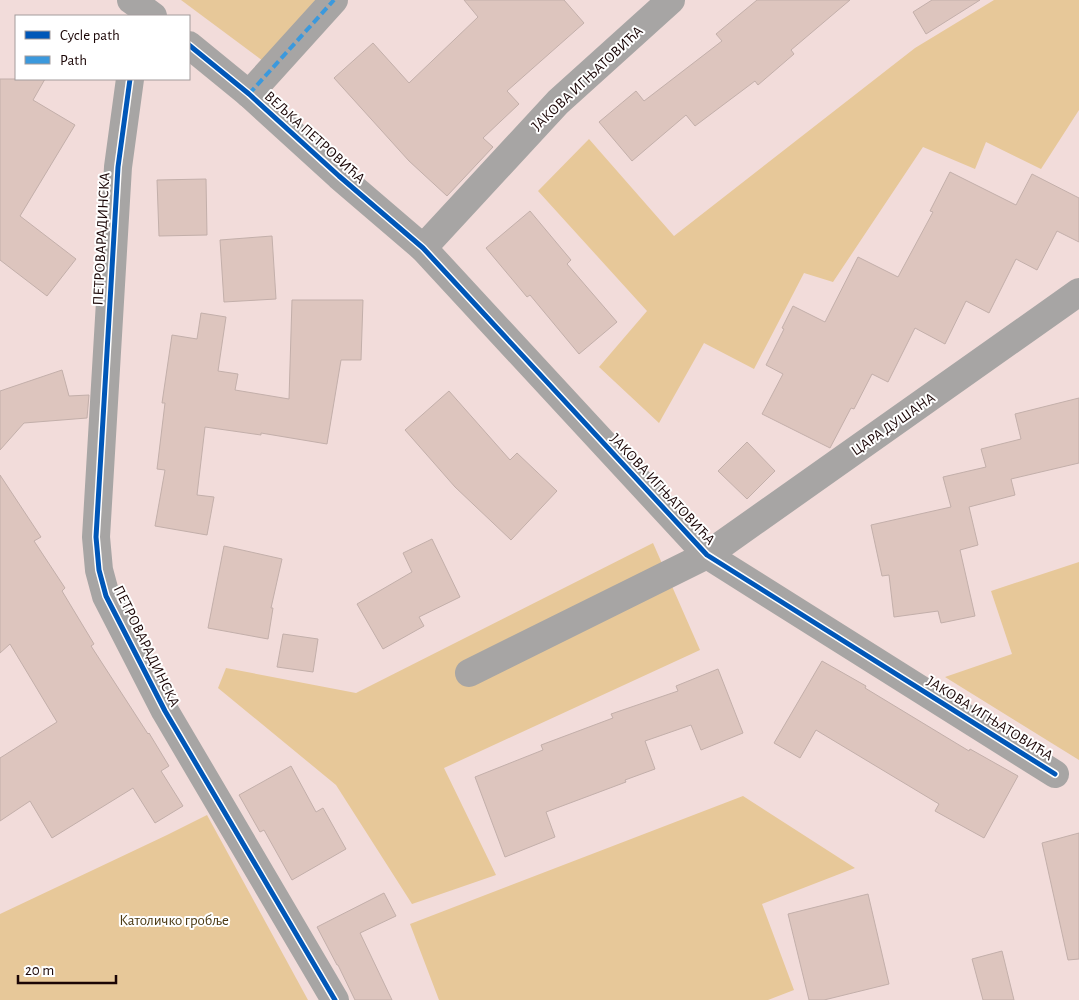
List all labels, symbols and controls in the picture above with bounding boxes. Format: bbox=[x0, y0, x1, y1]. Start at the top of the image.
legend bbox=[15, 15, 190, 80]
street label: ЈАКОВА ИГЊАТОВИЋА bbox=[529, 23, 646, 134]
text: Cycle path bbox=[60, 28, 120, 43]
text: Path bbox=[60, 53, 87, 68]
street label: ВЕЉКА ПЕТРОВИЋА bbox=[261, 88, 368, 186]
street label: ПЕТРОВАРАДИНСКА bbox=[91, 172, 112, 306]
street label: ЦАРА ДУШАНА bbox=[849, 390, 938, 459]
street label: ЈАКОВА ИГЊАТОВИЋА bbox=[607, 431, 718, 548]
street label: ПЕТРОВАРАДИНСКА bbox=[111, 583, 183, 709]
street label: ЈАКОВА ИГЊАТОВИЋА bbox=[924, 673, 1056, 764]
park label: Католичко гробље bbox=[119, 913, 229, 928]
scale bar bbox=[18, 952, 115, 984]
text: 20 m bbox=[25, 963, 54, 978]

